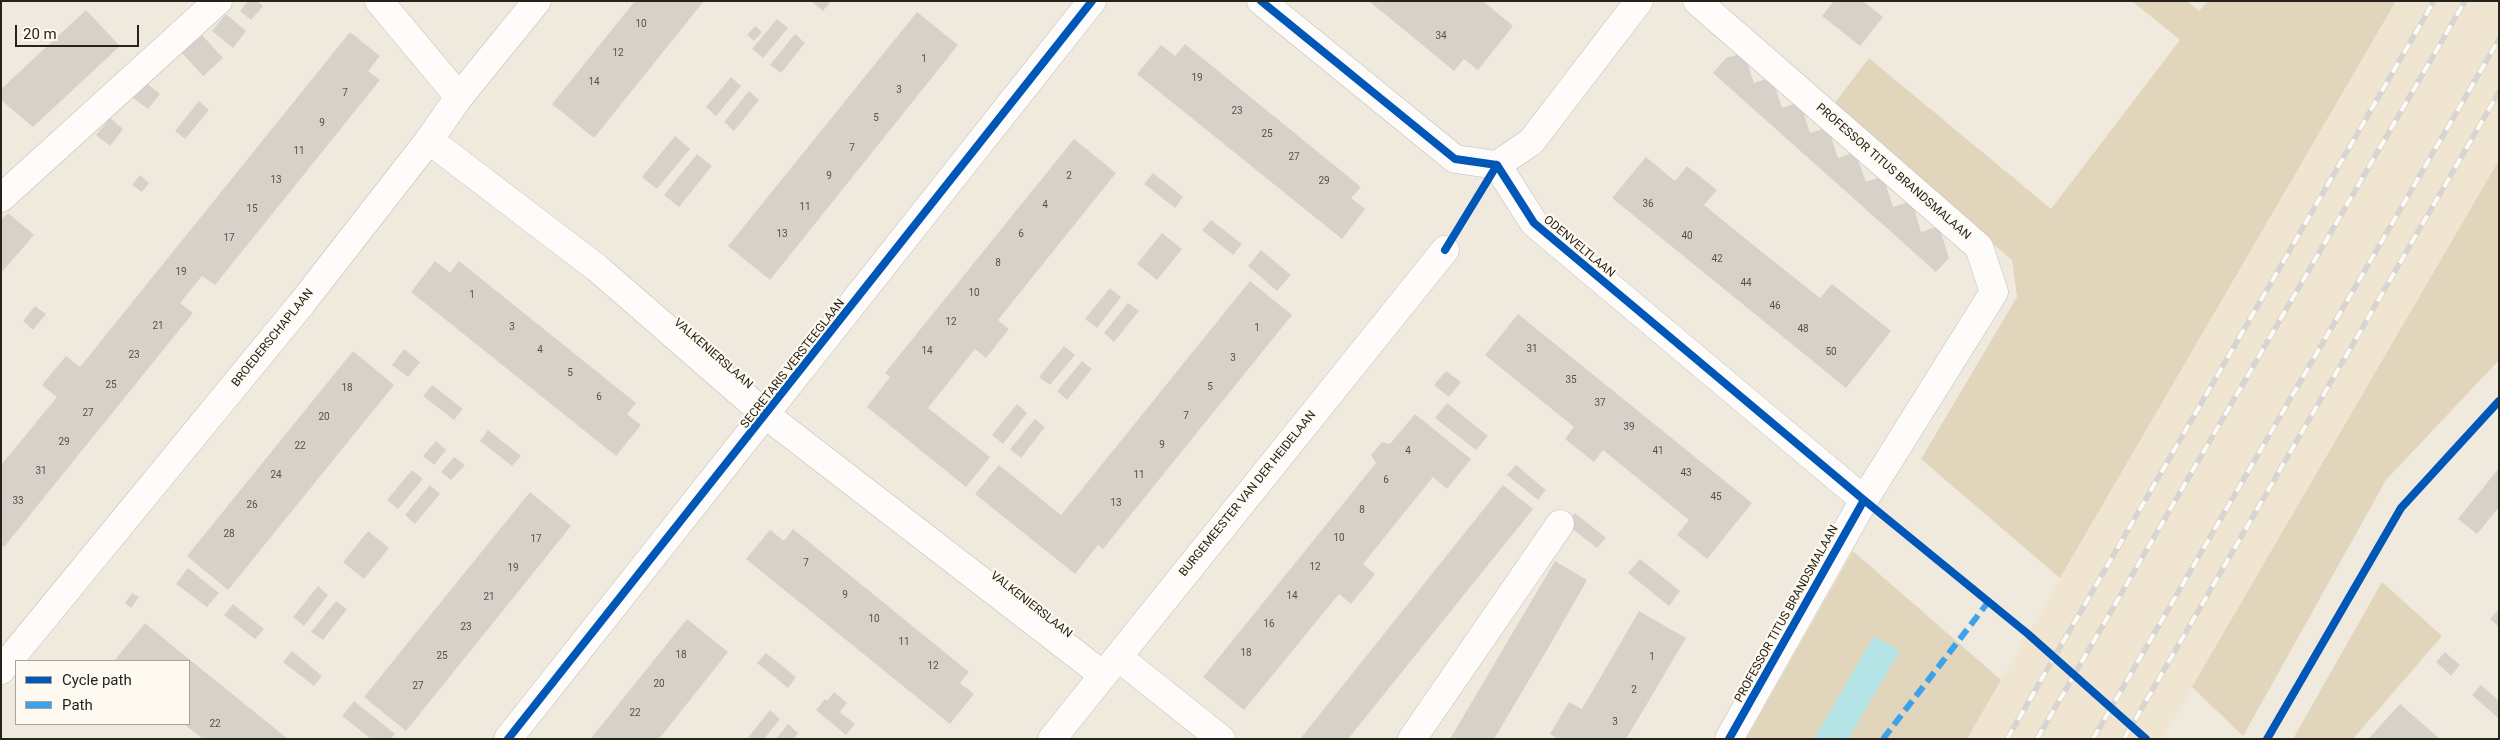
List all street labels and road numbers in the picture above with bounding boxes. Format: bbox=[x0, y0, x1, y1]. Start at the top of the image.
street label: PROFESSOR TITUS BRANDSMALAAN bbox=[1813, 101, 1973, 243]
street label: ODENVELTLAAN bbox=[1540, 213, 1618, 281]
street label: BROEDERSCHAPLAAN bbox=[229, 286, 317, 390]
street label: SECRETARIS VERSTEEGLAAN bbox=[738, 296, 848, 432]
street label: VALKENIERSLAAN bbox=[671, 316, 755, 392]
street label: BURGEMEESTER VAN DER HEIDELAAN bbox=[1177, 408, 1319, 580]
street label: PROFESSOR TITUS BRANDSMALAAN bbox=[1732, 523, 1842, 705]
street label: VALKENIERSLAAN bbox=[987, 569, 1075, 641]

